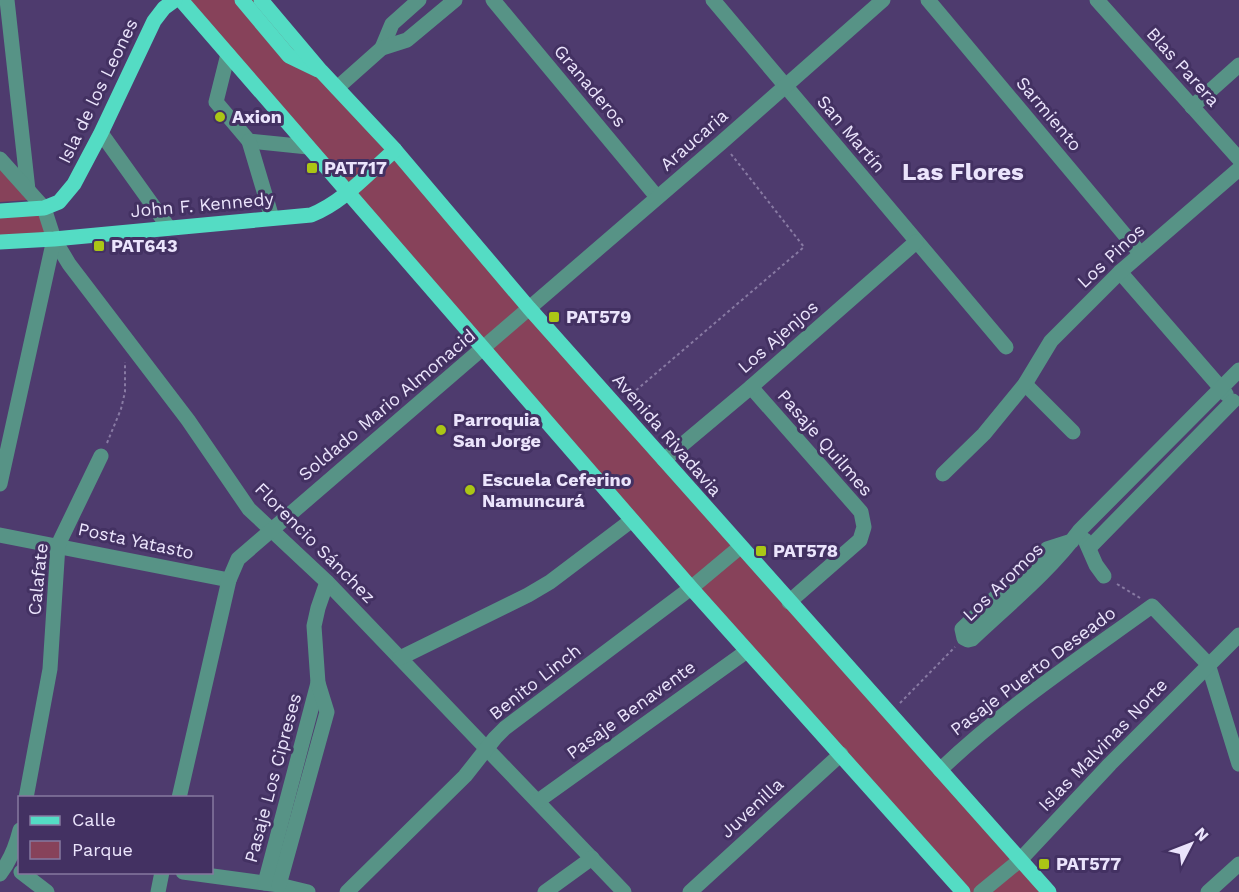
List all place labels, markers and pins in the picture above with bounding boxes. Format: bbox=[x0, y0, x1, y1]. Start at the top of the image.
place label: Axion bbox=[232, 106, 282, 127]
marker: Axion bbox=[213, 110, 227, 124]
place label: PAT717 bbox=[324, 157, 387, 178]
marker: PAT717 bbox=[305, 161, 319, 175]
place label: PAT643 bbox=[111, 235, 178, 256]
marker: PAT643 bbox=[92, 239, 106, 253]
place label: PAT579 bbox=[566, 306, 631, 327]
marker: PAT579 bbox=[547, 310, 561, 324]
place label: Parroquia San Jorge bbox=[453, 409, 541, 451]
marker: Parroquia San Jorge bbox=[434, 423, 448, 437]
place label: Escuela Ceferino Namuncurá bbox=[482, 469, 632, 511]
marker: Escuela Ceferino Namuncurá bbox=[463, 483, 477, 497]
place label: PAT578 bbox=[773, 540, 838, 561]
marker: PAT578 bbox=[754, 544, 768, 558]
place label: PAT577 bbox=[1056, 853, 1121, 874]
marker: PAT577 bbox=[1037, 857, 1051, 871]

